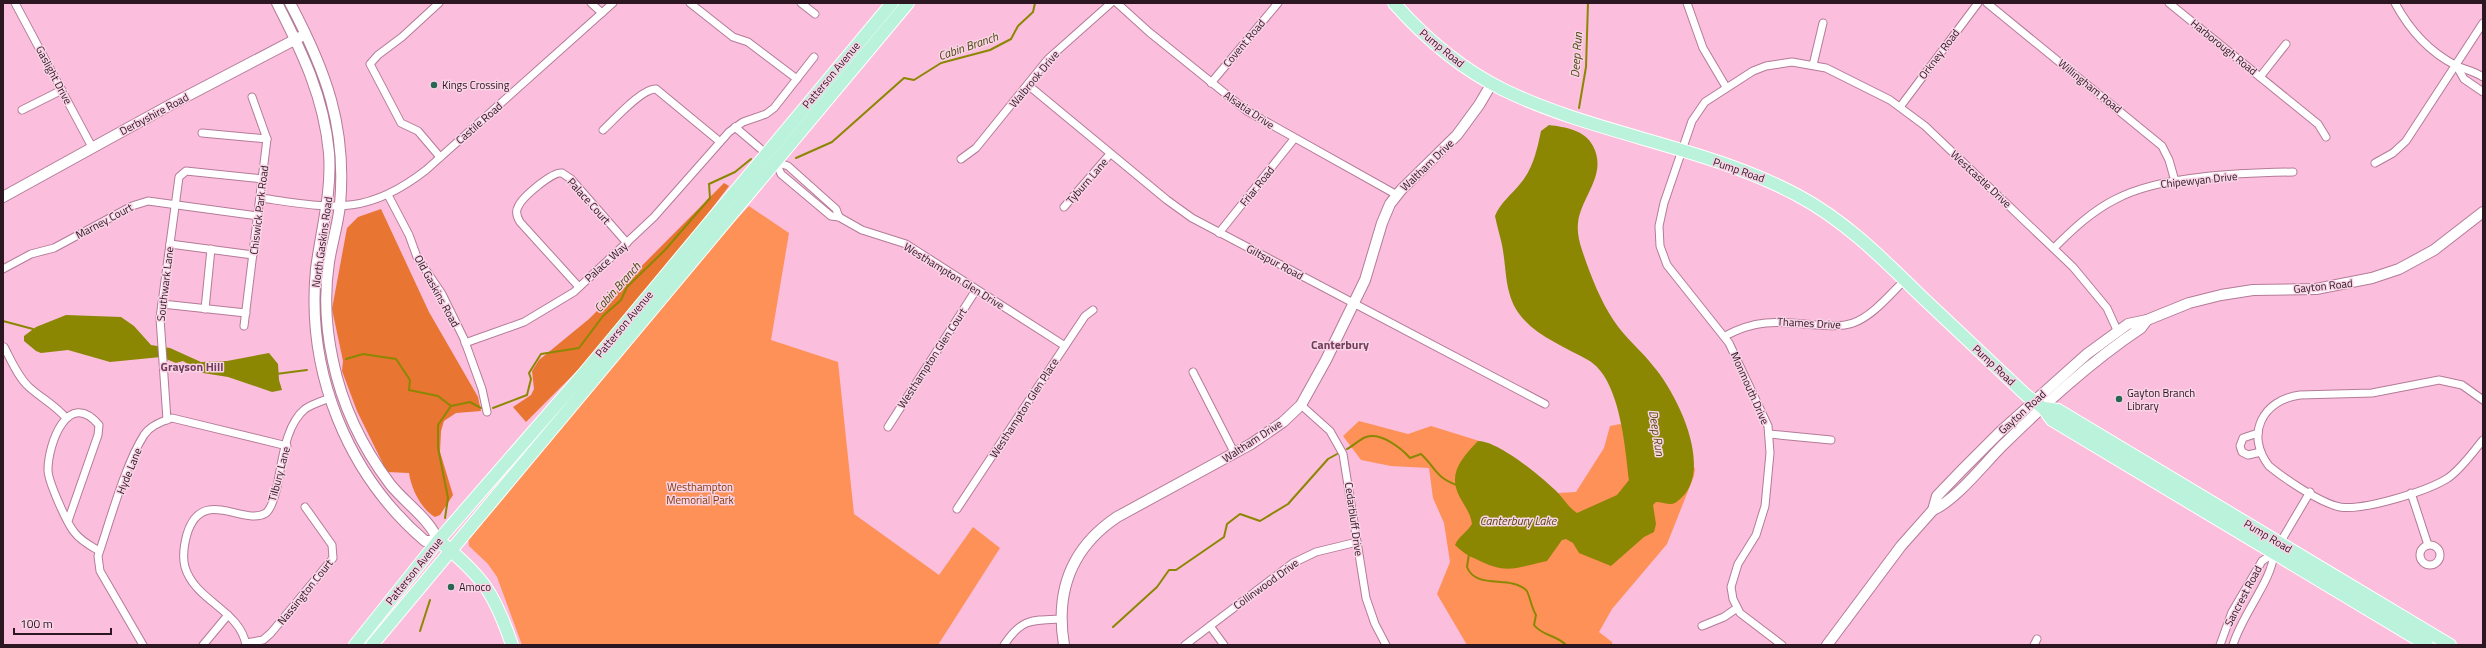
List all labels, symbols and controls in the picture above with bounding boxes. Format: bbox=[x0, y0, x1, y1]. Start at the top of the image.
street label: Covent Road bbox=[1219, 15, 1269, 70]
street label: Harborough Road bbox=[2187, 15, 2261, 79]
street label: Pump Road bbox=[1416, 25, 1468, 71]
street label: Orkney Road bbox=[1915, 25, 1963, 82]
water label: Cabin Branch bbox=[935, 27, 1002, 65]
water label: Deep Run bbox=[1565, 31, 1587, 78]
street label: Patterson Avenue bbox=[798, 38, 864, 112]
street label: Gaslight Drive bbox=[32, 43, 76, 107]
street label: Walbrook Drive bbox=[1005, 47, 1063, 111]
street label: Willingham Road bbox=[2055, 55, 2126, 117]
place label: Kings Crossing bbox=[442, 77, 510, 93]
marker: Kings Crossing bbox=[429, 80, 439, 90]
street label: Alsatia Drive bbox=[1220, 87, 1278, 133]
street label: Derbyshire Road bbox=[117, 89, 192, 139]
street label: Castile Road bbox=[452, 98, 506, 148]
street label: Waltham Drive bbox=[1397, 135, 1458, 195]
street label: Westcastle Drive bbox=[1947, 147, 2015, 212]
street label: Tyburn Lane bbox=[1062, 154, 1112, 208]
street label: Pump Road bbox=[1711, 154, 1767, 186]
street label: Friar Road bbox=[1236, 162, 1278, 209]
street label: Chiswick Park Road bbox=[246, 164, 272, 256]
street label: Chipewyan Drive bbox=[2160, 168, 2239, 192]
street label: Palace Court bbox=[564, 174, 614, 228]
street label: North Gaskins Road bbox=[308, 195, 336, 288]
street label: Marney Court bbox=[73, 199, 136, 243]
street label: Palace Way bbox=[581, 238, 632, 286]
street label: Westhampton Glen Drive bbox=[901, 239, 1008, 314]
street label: Giltspur Road bbox=[1244, 240, 1306, 284]
street label: Southwark Lane bbox=[152, 245, 178, 322]
street label: Old Gaskins Road bbox=[411, 252, 464, 330]
water label: Cabin Branch bbox=[589, 257, 646, 317]
street label: Gayton Road bbox=[2293, 275, 2354, 297]
street label: Patterson Avenue bbox=[591, 287, 657, 361]
street label: Westhampton Glen Court bbox=[893, 305, 971, 411]
street label: Thames Drive bbox=[1777, 313, 1842, 333]
district label: Canterbury bbox=[1311, 335, 1369, 354]
street label: Pump Road bbox=[1969, 341, 2019, 389]
street label: Monmouth Drive bbox=[1727, 349, 1773, 427]
street label: Westhampton Glen Place bbox=[986, 354, 1063, 461]
district label: Grayson Hill bbox=[161, 357, 223, 376]
place label: Gayton Branch Library bbox=[2127, 385, 2195, 414]
street label: Gayton Road bbox=[1995, 386, 2050, 438]
marker: Gayton Branch Library bbox=[2114, 394, 2124, 404]
water label: Deep Run bbox=[1644, 409, 1670, 458]
street label: Waltham Drive bbox=[1219, 415, 1285, 466]
street label: Tilbury Lane bbox=[264, 444, 294, 503]
street label: Hyde Lane bbox=[112, 445, 146, 497]
park label: Westhampton Memorial Park bbox=[666, 479, 734, 508]
street label: Cedarbluff Drive bbox=[1341, 481, 1367, 557]
water label: Canterbury Lake bbox=[1480, 511, 1558, 530]
street label: Pump Road bbox=[2241, 515, 2295, 557]
street label: Patterson Avenue bbox=[382, 533, 447, 608]
street label: Collinwood Drive bbox=[1230, 555, 1302, 613]
street label: Nassington Court bbox=[274, 556, 337, 628]
street label: Sancrest Road bbox=[2220, 563, 2266, 629]
place label: Amoco bbox=[459, 579, 491, 595]
marker: Amoco bbox=[446, 582, 456, 592]
scale bar bbox=[14, 610, 111, 636]
text: 100 m bbox=[20, 614, 53, 633]

